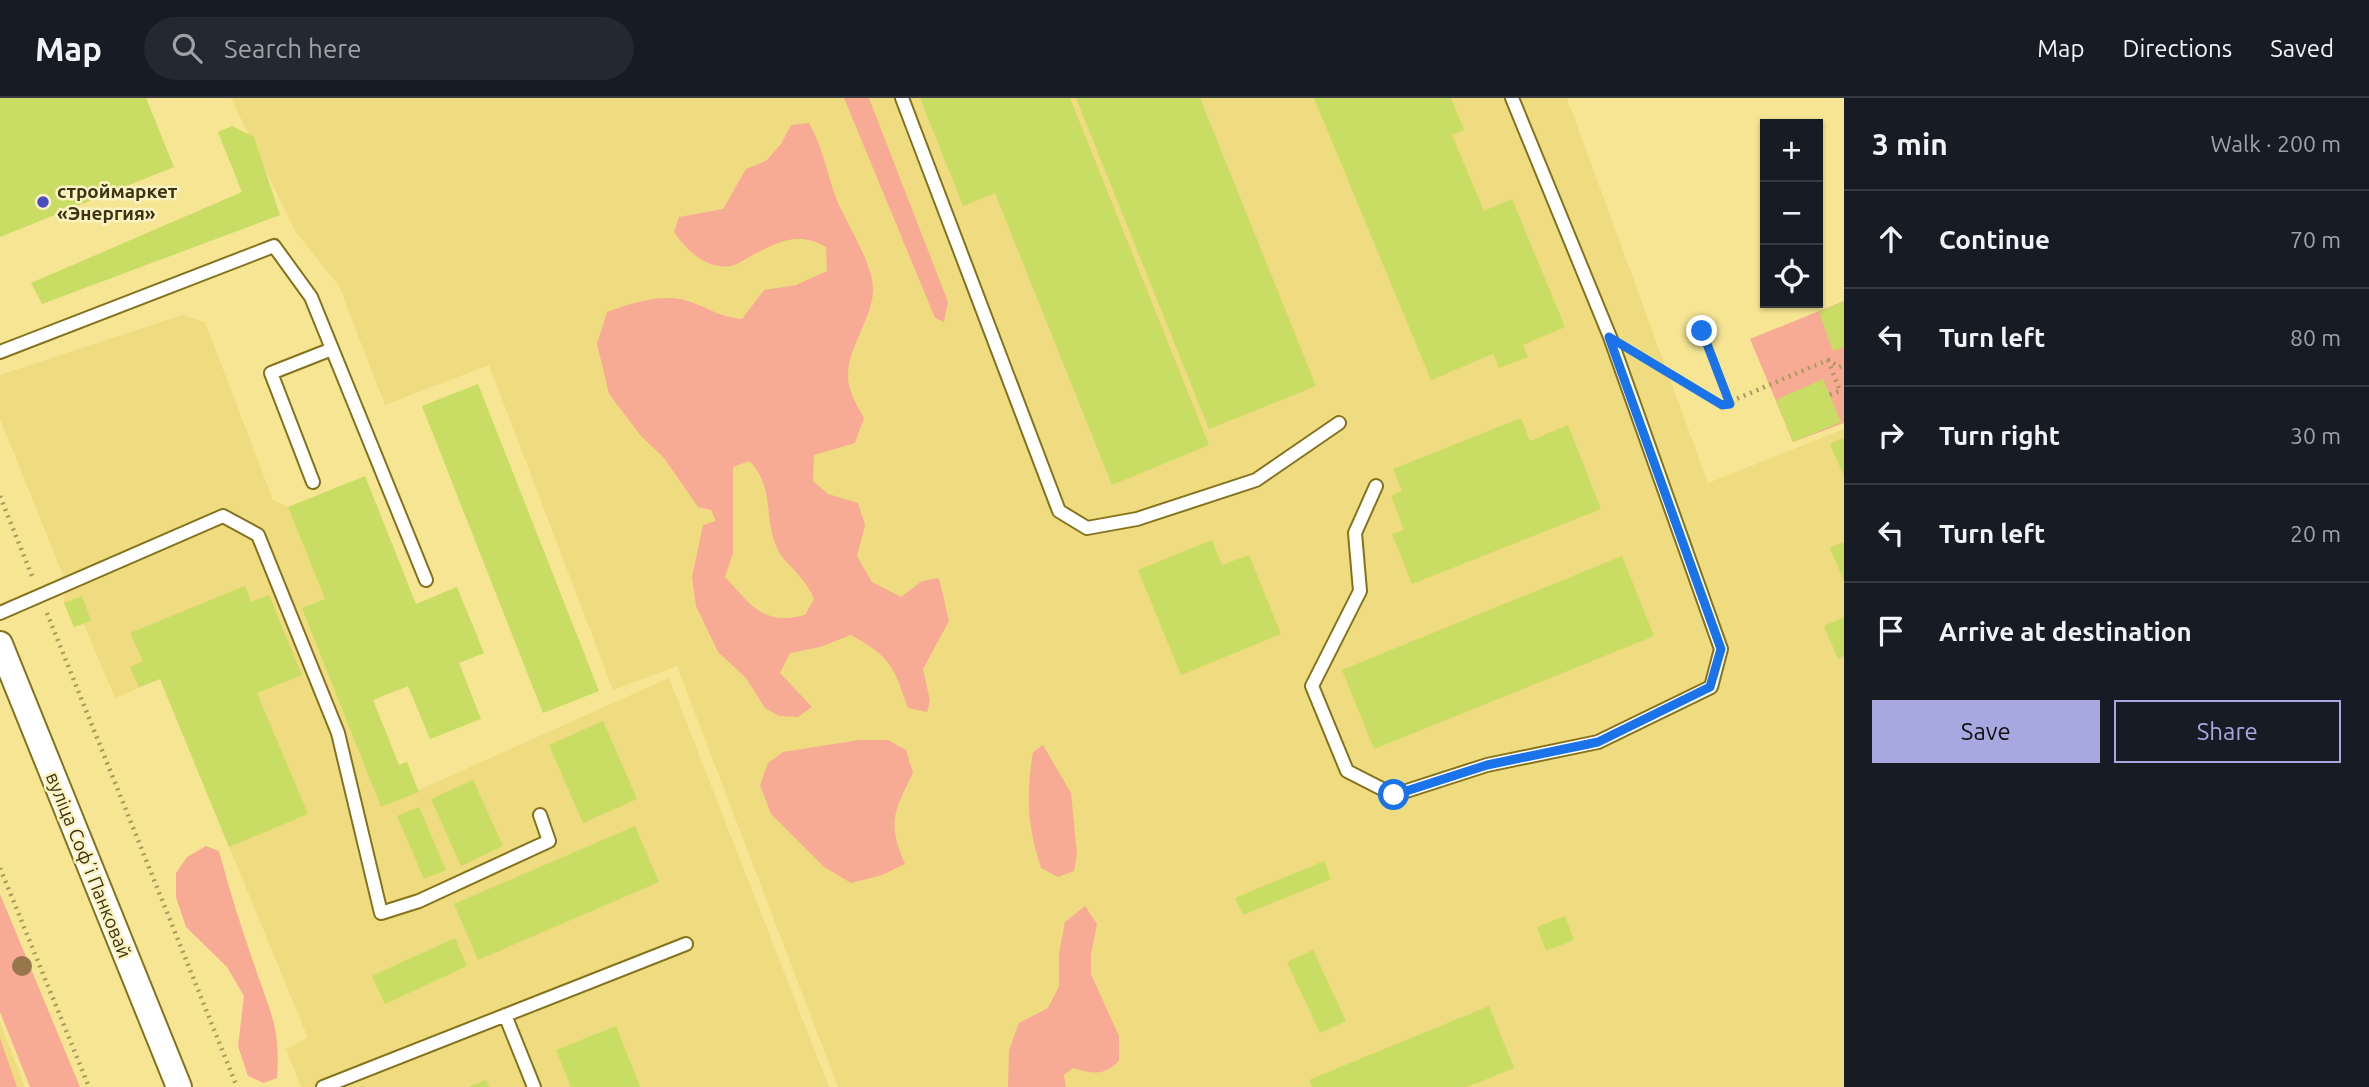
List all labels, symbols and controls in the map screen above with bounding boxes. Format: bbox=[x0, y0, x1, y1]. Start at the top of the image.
search box bbox=[144, 17, 634, 80]
icon: search bbox=[168, 29, 206, 67]
text: Map bbox=[35, 30, 102, 67]
text: Search here bbox=[224, 34, 362, 63]
text: Map bbox=[2037, 35, 2084, 62]
text: Directions bbox=[2122, 35, 2232, 62]
text: Saved bbox=[2270, 35, 2334, 62]
map controls bbox=[1760, 119, 1823, 308]
button: + bbox=[1760, 119, 1823, 182]
text: 3 min bbox=[1872, 127, 1948, 161]
text: Walk · 200 m bbox=[2210, 131, 2341, 156]
place label: строймаркет «Энергия» bbox=[57, 180, 178, 224]
button: − bbox=[1760, 182, 1823, 245]
marker: строймаркет «Энергия» bbox=[35, 194, 51, 210]
icon: ahead bbox=[1872, 220, 1910, 258]
text: Continue bbox=[1939, 225, 2050, 254]
text: 70 m bbox=[2290, 227, 2341, 252]
button: locate bbox=[1760, 245, 1823, 308]
route end bbox=[1686, 315, 1717, 346]
icon: left bbox=[1872, 318, 1910, 356]
text: Turn left bbox=[1939, 323, 2045, 352]
text: 80 m bbox=[2290, 325, 2341, 350]
icon: right bbox=[1872, 416, 1910, 454]
text: Turn right bbox=[1939, 421, 2060, 450]
text: 30 m bbox=[2290, 423, 2341, 448]
icon: left bbox=[1872, 514, 1910, 552]
text: Turn left bbox=[1939, 519, 2045, 548]
text: 20 m bbox=[2290, 521, 2341, 546]
icon: arrive bbox=[1872, 612, 1910, 650]
text: Arrive at destination bbox=[1939, 617, 2192, 646]
button: Save bbox=[1872, 700, 2100, 763]
button: Share bbox=[2114, 700, 2341, 763]
street label: вуліца Софʼі Панковай bbox=[42, 769, 136, 961]
route start bbox=[1378, 779, 1409, 810]

